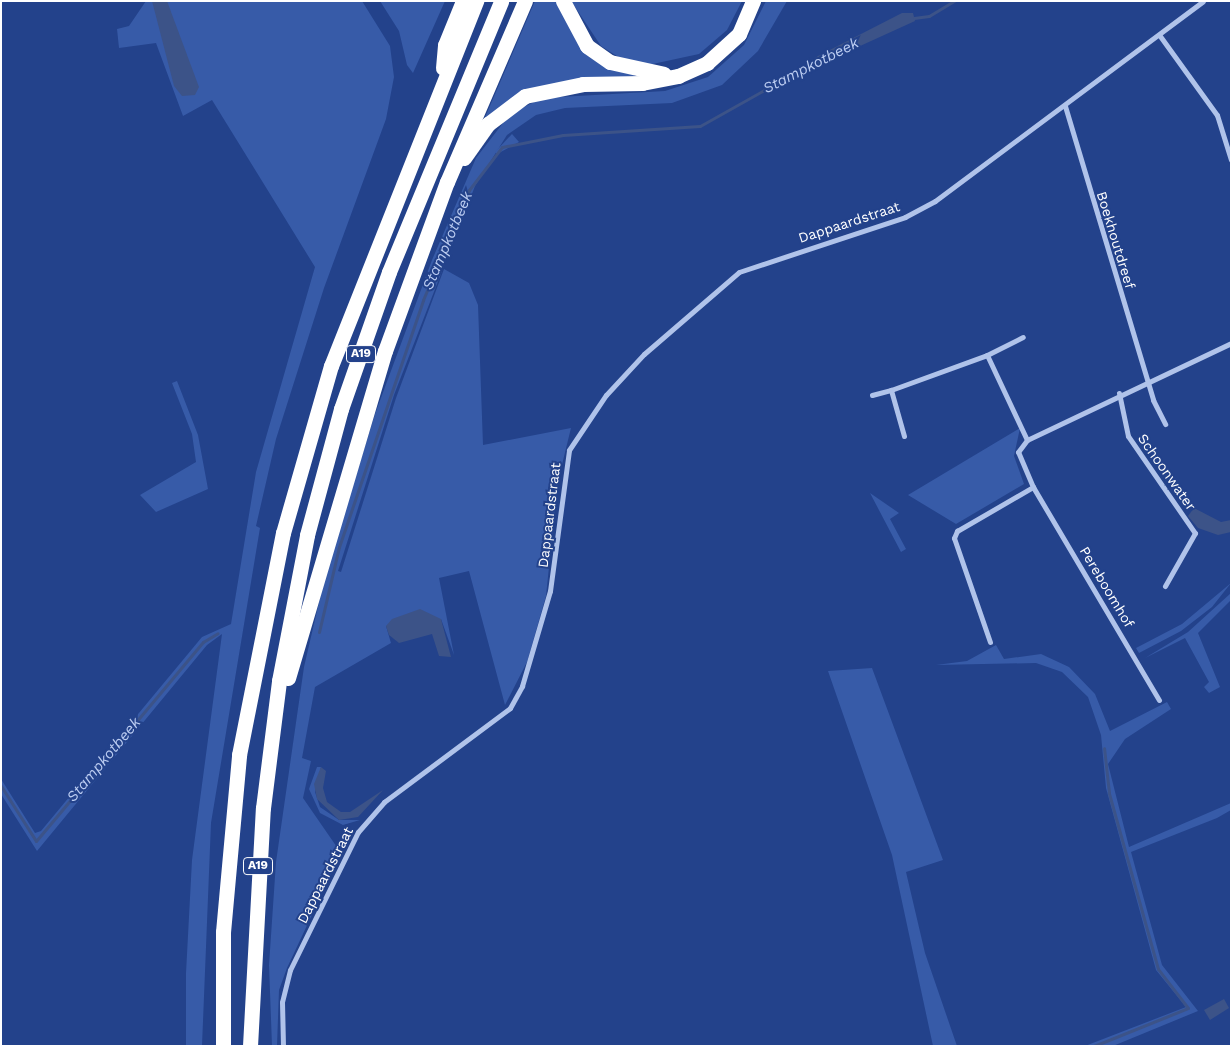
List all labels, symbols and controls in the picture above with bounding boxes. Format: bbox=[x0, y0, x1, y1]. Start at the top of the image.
water label: Stampkotbeek bbox=[760, 34, 862, 98]
water label: Stampkotbeek bbox=[419, 189, 477, 293]
street label: Boekhoutdreef bbox=[1093, 189, 1139, 291]
street label: Dappaardstraat bbox=[796, 198, 902, 246]
road number: A19 bbox=[345, 344, 377, 364]
street label: Schoonwater bbox=[1134, 430, 1200, 514]
street label: Dappaardstraat bbox=[534, 461, 564, 569]
street label: Pereboomhof bbox=[1076, 543, 1138, 631]
water label: Stampkotbeek bbox=[63, 714, 145, 806]
street label: Dappaardstraat bbox=[293, 824, 357, 926]
road number: A19 bbox=[242, 856, 274, 876]

